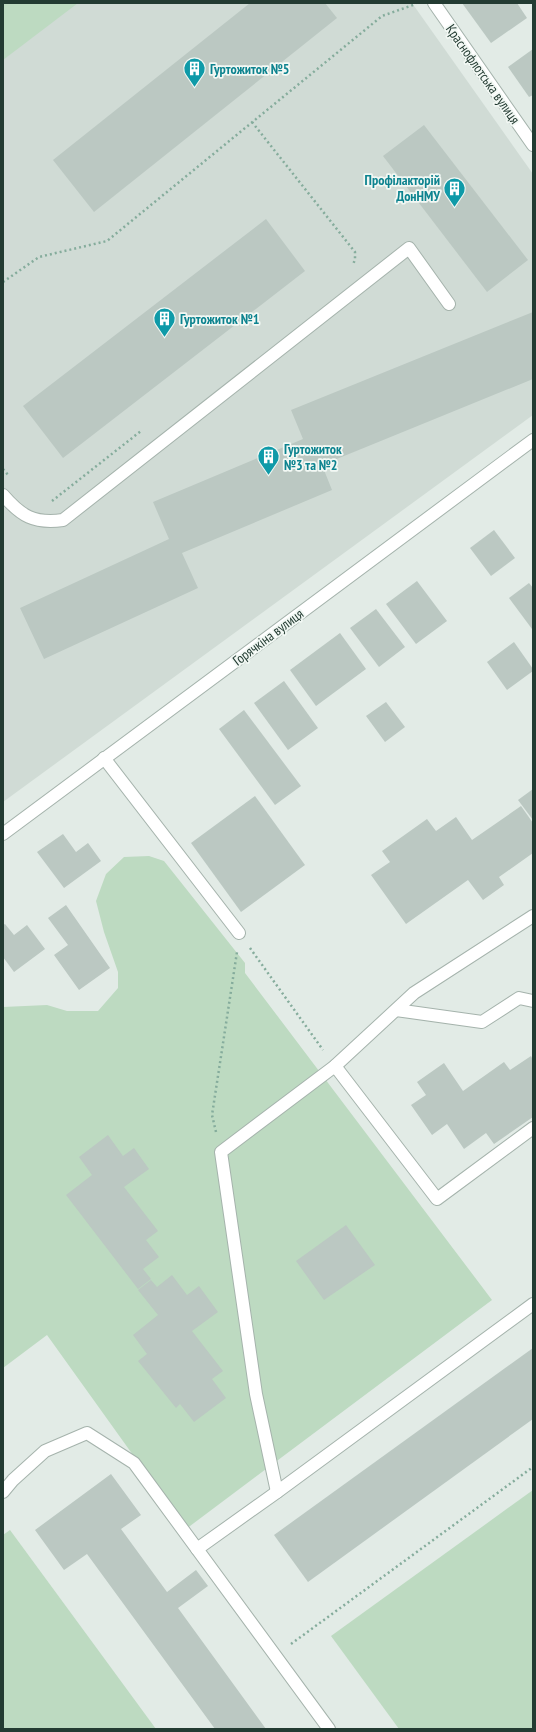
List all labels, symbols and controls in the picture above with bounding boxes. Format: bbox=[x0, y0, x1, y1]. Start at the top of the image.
street label: Краснофлотська вулиця bbox=[442, 21, 524, 127]
building icon: Гуртожиток №5 bbox=[182, 56, 208, 89]
place label: Гуртожиток №5 bbox=[210, 60, 289, 78]
place label: Профілакторій ДонНМУ bbox=[365, 171, 440, 205]
building icon: Профілакторій ДонНМУ bbox=[442, 175, 468, 208]
building icon: Гуртожиток №1 bbox=[151, 306, 177, 339]
place label: Гуртожиток №1 bbox=[180, 310, 259, 328]
place label: Гуртожиток №3 та №2 bbox=[284, 440, 342, 474]
building icon: Гуртожиток №3 та №2 bbox=[256, 444, 282, 477]
street label: Горячкіна вулиця bbox=[229, 604, 307, 670]

